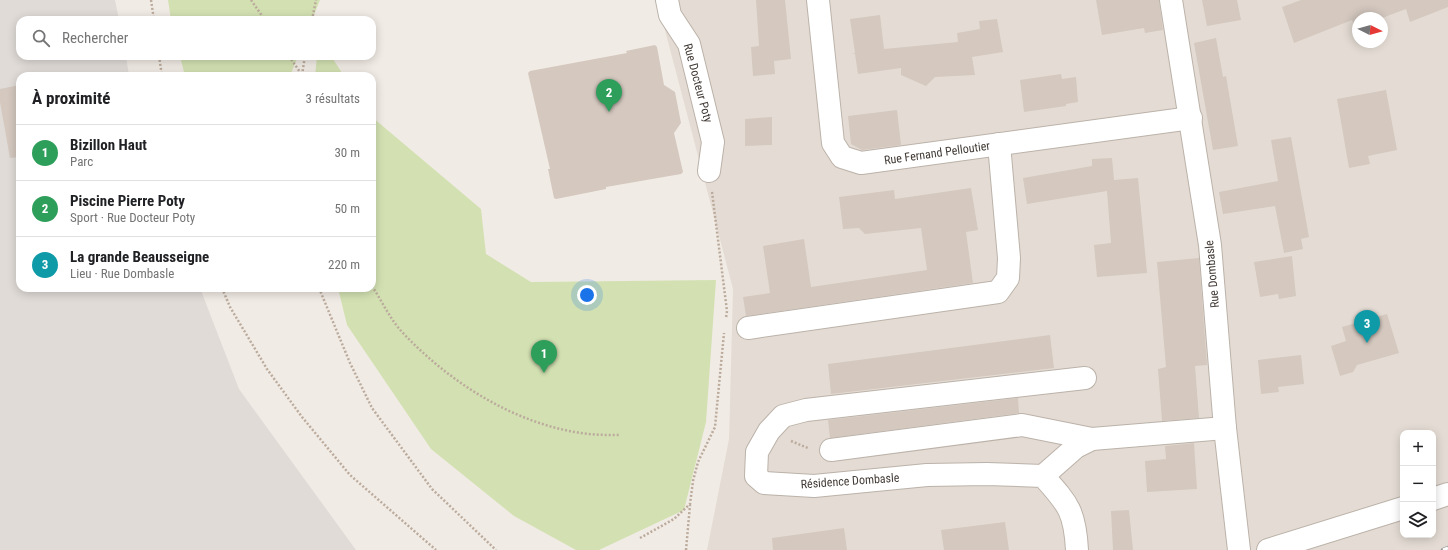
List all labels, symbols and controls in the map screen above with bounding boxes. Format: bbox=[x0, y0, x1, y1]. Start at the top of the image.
north arrow bbox=[1352, 12, 1388, 48]
search box bbox=[16, 16, 376, 60]
icon: search bbox=[30, 27, 52, 49]
text: Rechercher bbox=[62, 29, 128, 47]
street label: Rue Docteur Poty bbox=[681, 42, 715, 124]
pin: 2 bbox=[596, 79, 622, 112]
text: À proximité bbox=[32, 88, 110, 108]
text: 3 résultats bbox=[306, 91, 360, 106]
text: Bizillon Haut bbox=[70, 136, 147, 154]
street label: Rue Fernand Pelloutier bbox=[883, 139, 991, 167]
text: 1 bbox=[42, 145, 48, 160]
text: 30 m bbox=[334, 145, 360, 160]
text: Parc bbox=[70, 154, 93, 169]
text: Piscine Pierre Poty bbox=[70, 192, 185, 210]
text: 2 bbox=[42, 201, 48, 216]
text: 50 m bbox=[334, 201, 360, 216]
text: Sport · Rue Docteur Poty bbox=[70, 210, 195, 225]
street label: Rue Dombasle bbox=[1202, 239, 1222, 308]
text: La grande Beausseigne bbox=[70, 248, 209, 266]
text: 3 bbox=[42, 257, 48, 272]
text: 220 m bbox=[328, 257, 360, 272]
text: Lieu · Rue Dombasle bbox=[70, 266, 174, 281]
your location bbox=[577, 285, 597, 305]
pin: 3 bbox=[1354, 310, 1380, 343]
pin: 1 bbox=[531, 340, 557, 373]
map controls bbox=[1400, 430, 1436, 538]
button: + bbox=[1400, 430, 1436, 466]
button: − bbox=[1400, 466, 1436, 502]
street label: Résidence Dombasle bbox=[800, 471, 900, 491]
button: layers bbox=[1400, 502, 1436, 538]

